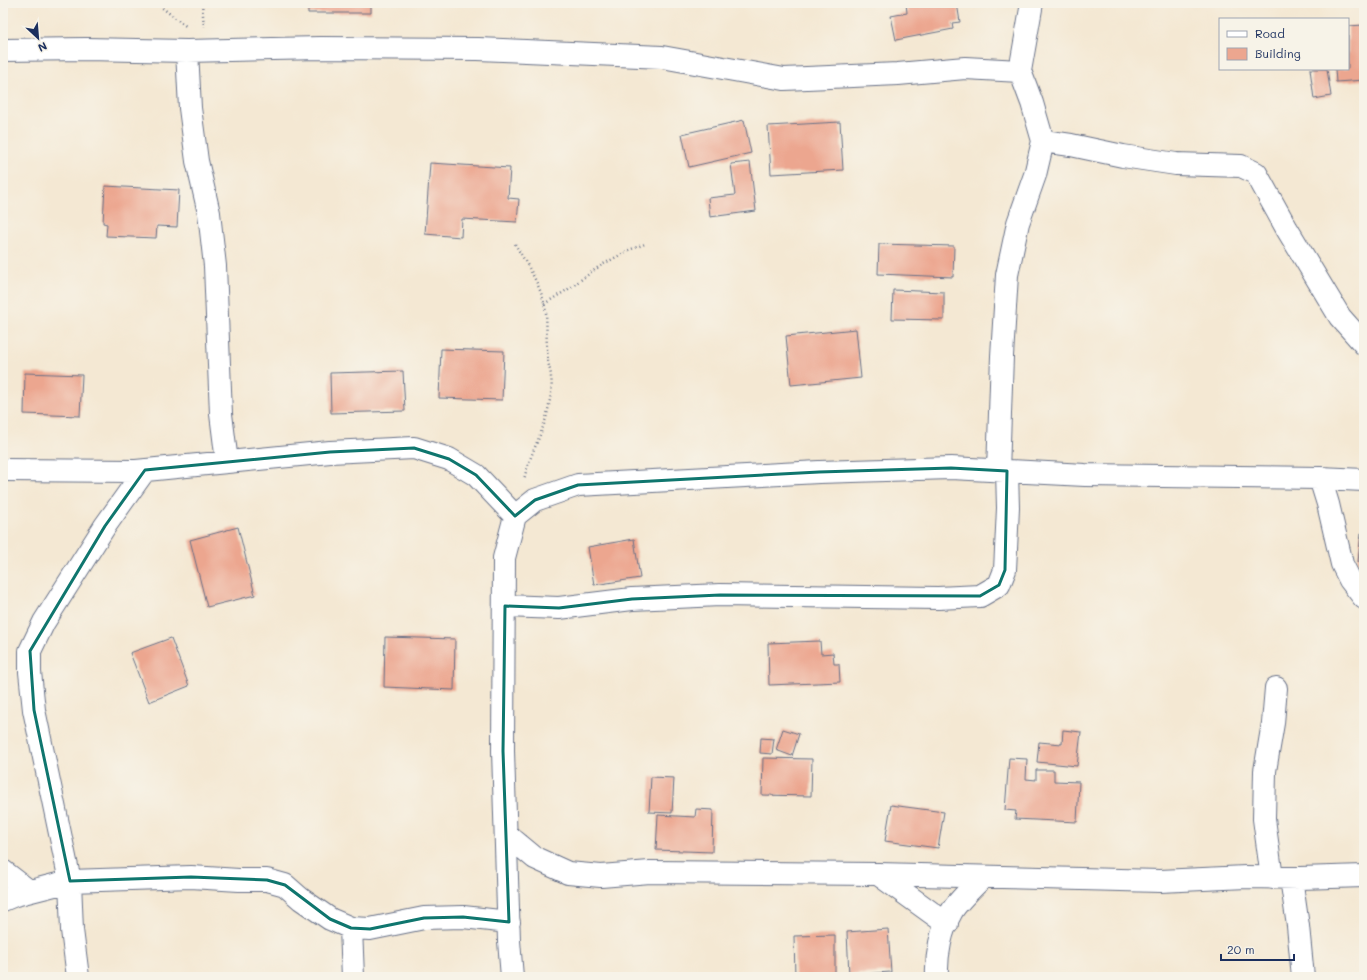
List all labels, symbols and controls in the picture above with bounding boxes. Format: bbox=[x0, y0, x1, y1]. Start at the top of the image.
north arrow bbox=[18, 18, 58, 58]
legend bbox=[1219, 18, 1349, 70]
text: Road bbox=[1255, 25, 1285, 41]
text: N bbox=[36, 39, 50, 56]
text: Building bbox=[1255, 45, 1301, 61]
scale bar bbox=[1221, 936, 1294, 962]
text: 20 m bbox=[1227, 941, 1255, 957]

